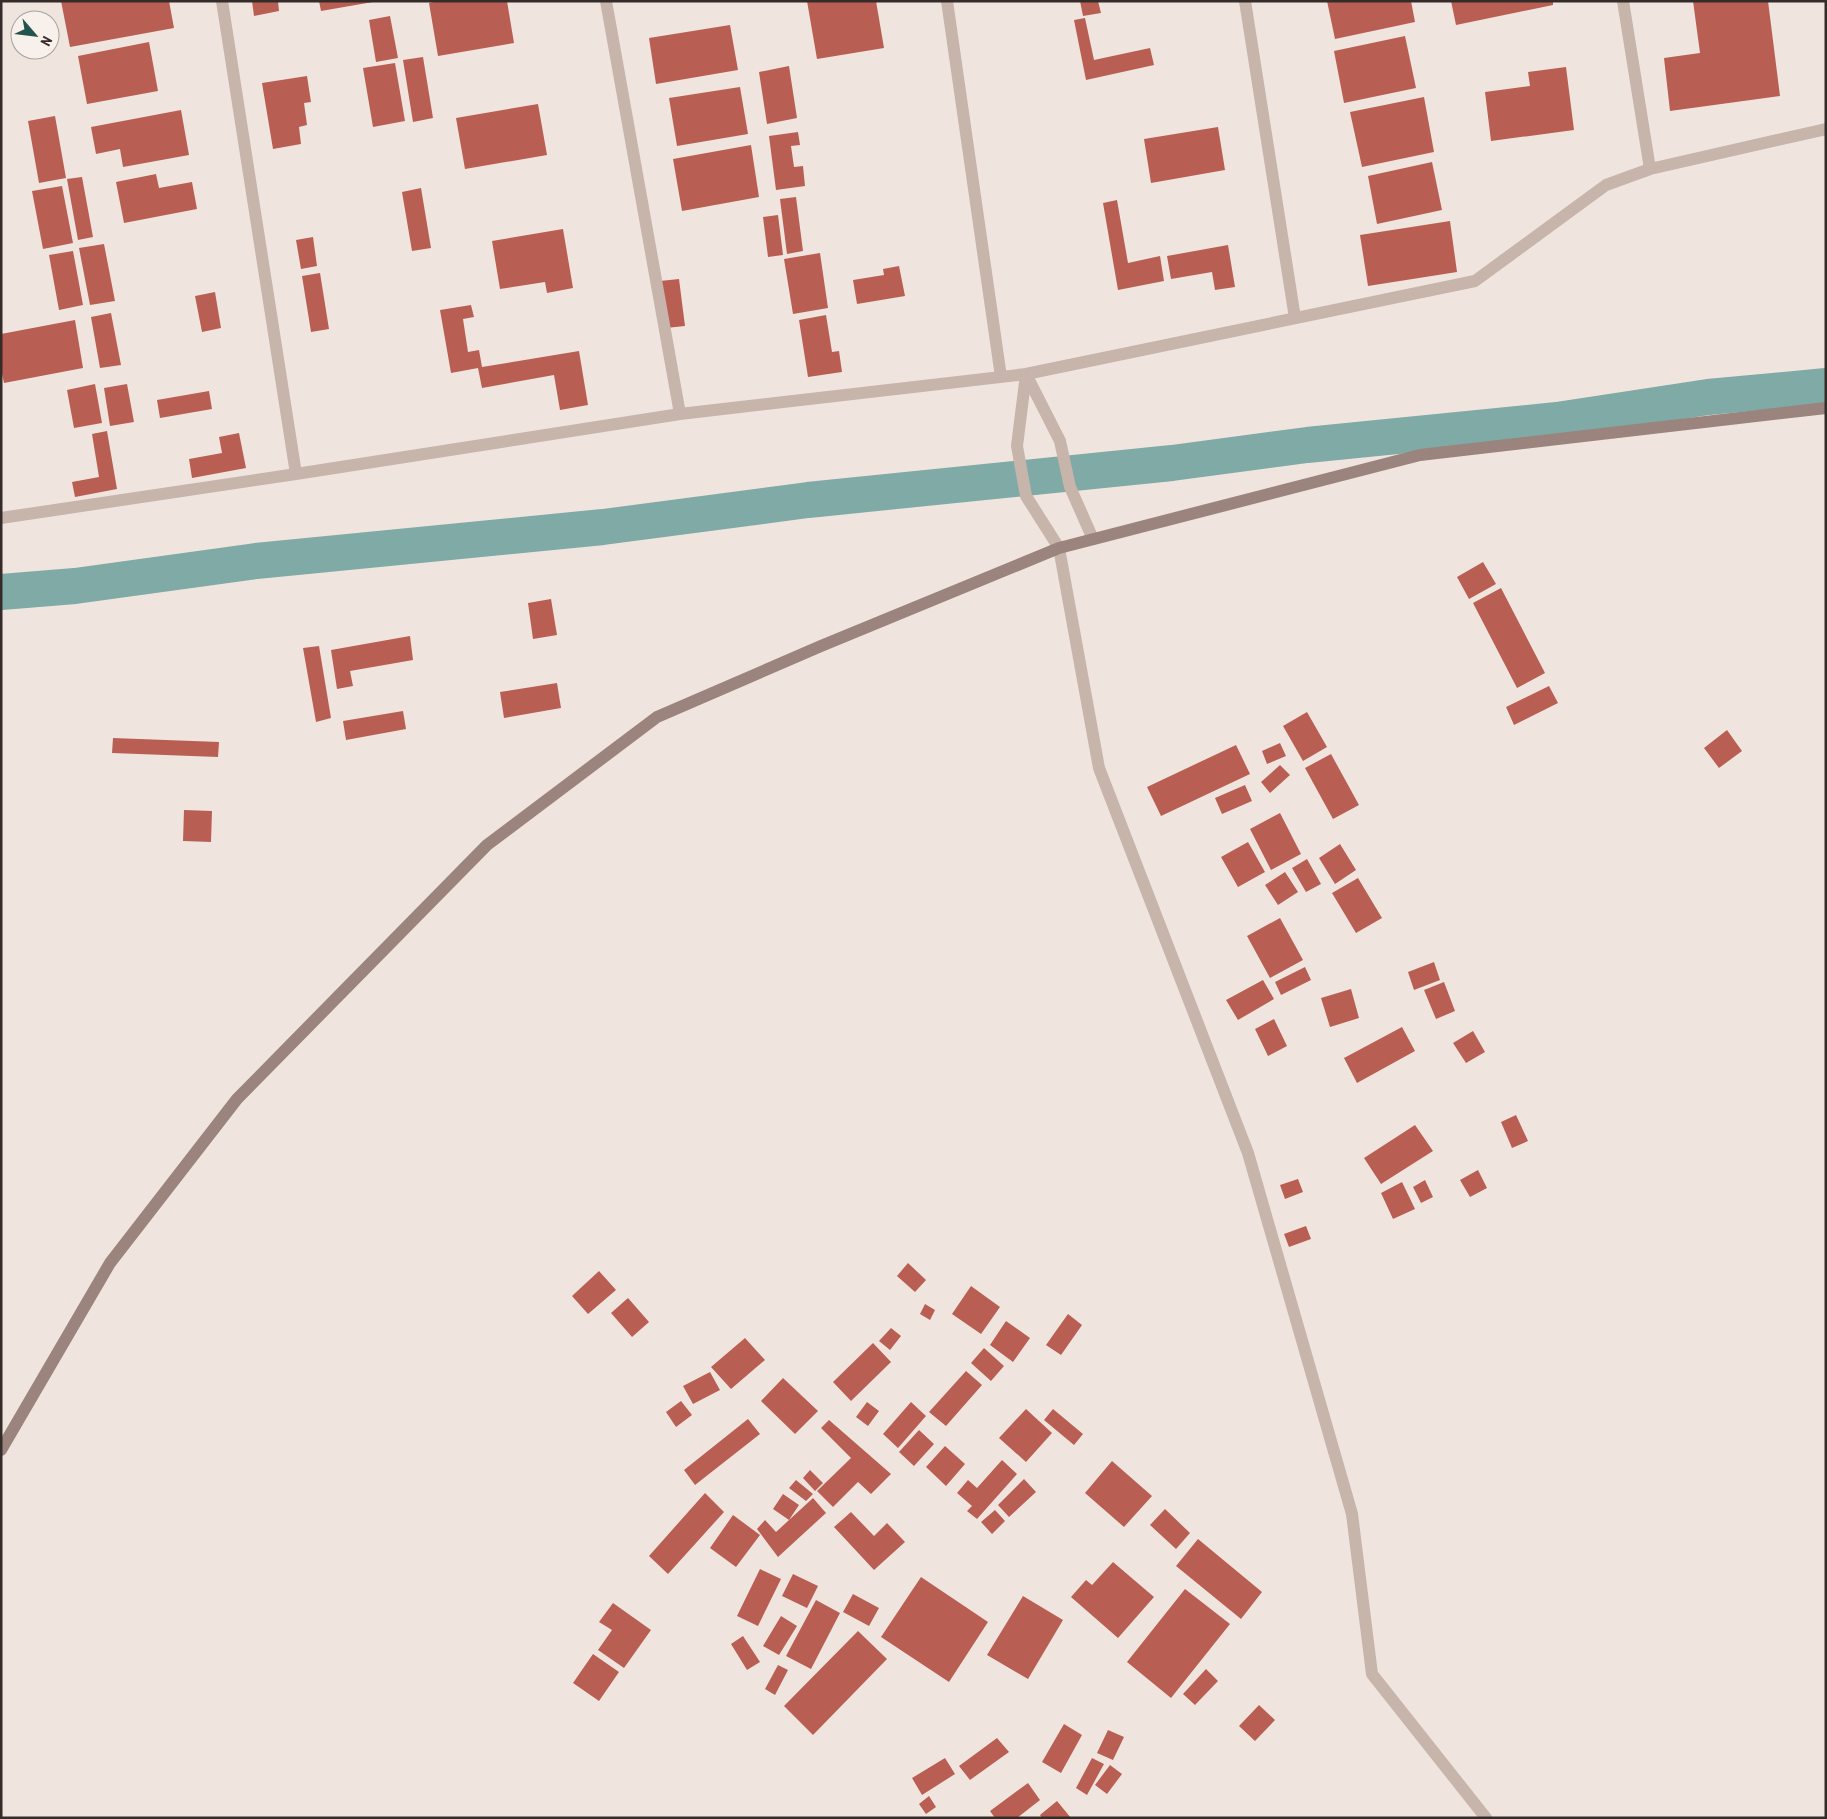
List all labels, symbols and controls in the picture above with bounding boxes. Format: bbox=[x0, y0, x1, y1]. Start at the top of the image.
north arrow bbox=[10, 10, 60, 60]
text: N bbox=[37, 34, 56, 49]

